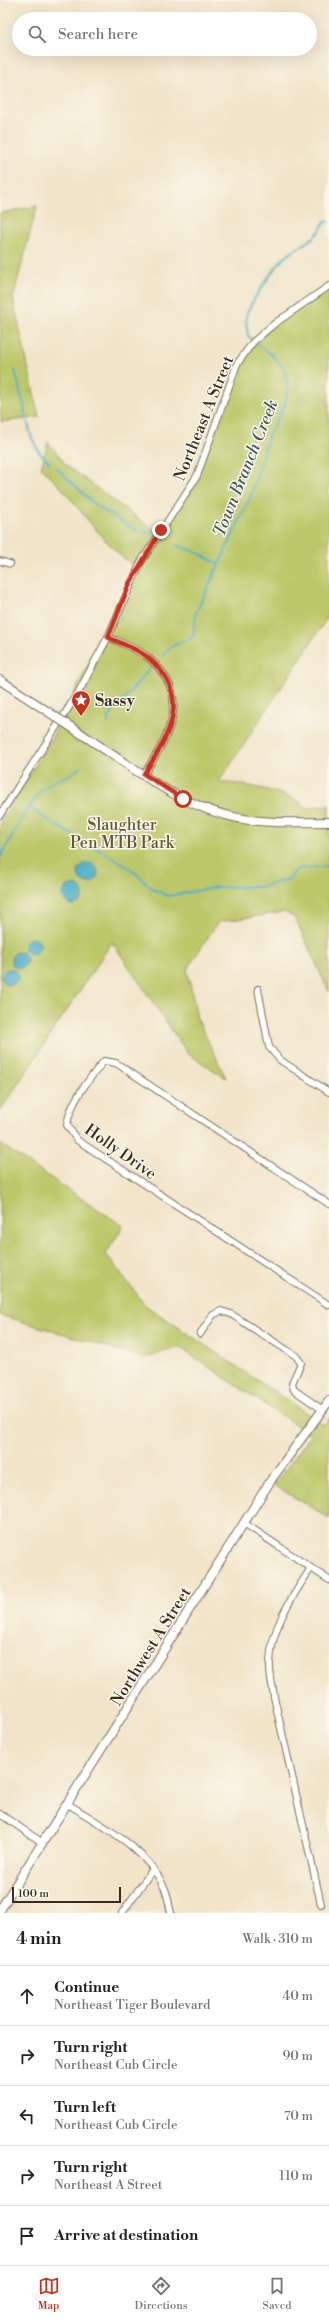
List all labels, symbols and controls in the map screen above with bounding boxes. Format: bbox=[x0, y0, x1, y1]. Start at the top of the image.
search box bbox=[12, 12, 317, 56]
icon: search bbox=[26, 23, 48, 45]
text: Search here bbox=[58, 25, 138, 44]
street label: Northeast A Street bbox=[170, 352, 238, 484]
water label: Town Branch Creek bbox=[208, 396, 284, 540]
route end bbox=[152, 521, 170, 539]
place icon: Sassy bbox=[70, 689, 92, 717]
place label: Sassy bbox=[95, 691, 136, 711]
route start bbox=[174, 790, 192, 808]
park label: Slaughter Pen MTB Park bbox=[70, 815, 176, 853]
street label: Holly Drive bbox=[81, 1120, 160, 1184]
street label: Northwest A Street bbox=[106, 1583, 196, 1710]
scale bar bbox=[12, 1885, 121, 1904]
text: 100 m bbox=[18, 1887, 49, 1901]
text: 4 min bbox=[16, 1928, 61, 1950]
text: Walk · 310 m bbox=[243, 1931, 313, 1947]
text: Continue bbox=[54, 1978, 119, 1997]
icon: ahead bbox=[16, 1985, 38, 2007]
text: 40 m bbox=[283, 1988, 313, 2004]
text: Northeast Tiger Boulevard bbox=[54, 1997, 210, 2013]
text: Turn right bbox=[54, 2038, 128, 2057]
icon: right bbox=[16, 2045, 38, 2067]
text: 90 m bbox=[282, 2048, 313, 2064]
text: Northeast Cub Circle bbox=[54, 2057, 178, 2073]
text: Turn left bbox=[54, 2098, 116, 2117]
icon: left bbox=[16, 2105, 38, 2127]
text: 70 m bbox=[284, 2108, 313, 2124]
text: Northeast Cub Circle bbox=[54, 2117, 178, 2133]
text: Turn right bbox=[54, 2158, 128, 2177]
icon: right bbox=[16, 2165, 38, 2187]
text: 110 m bbox=[279, 2168, 313, 2184]
text: Northeast A Street bbox=[54, 2177, 162, 2193]
icon: arrive bbox=[16, 2225, 38, 2247]
text: Arrive at destination bbox=[54, 2226, 198, 2245]
tab: Map bbox=[38, 2275, 60, 2313]
tab: Directions bbox=[135, 2275, 188, 2313]
tab: Saved bbox=[263, 2275, 291, 2313]

